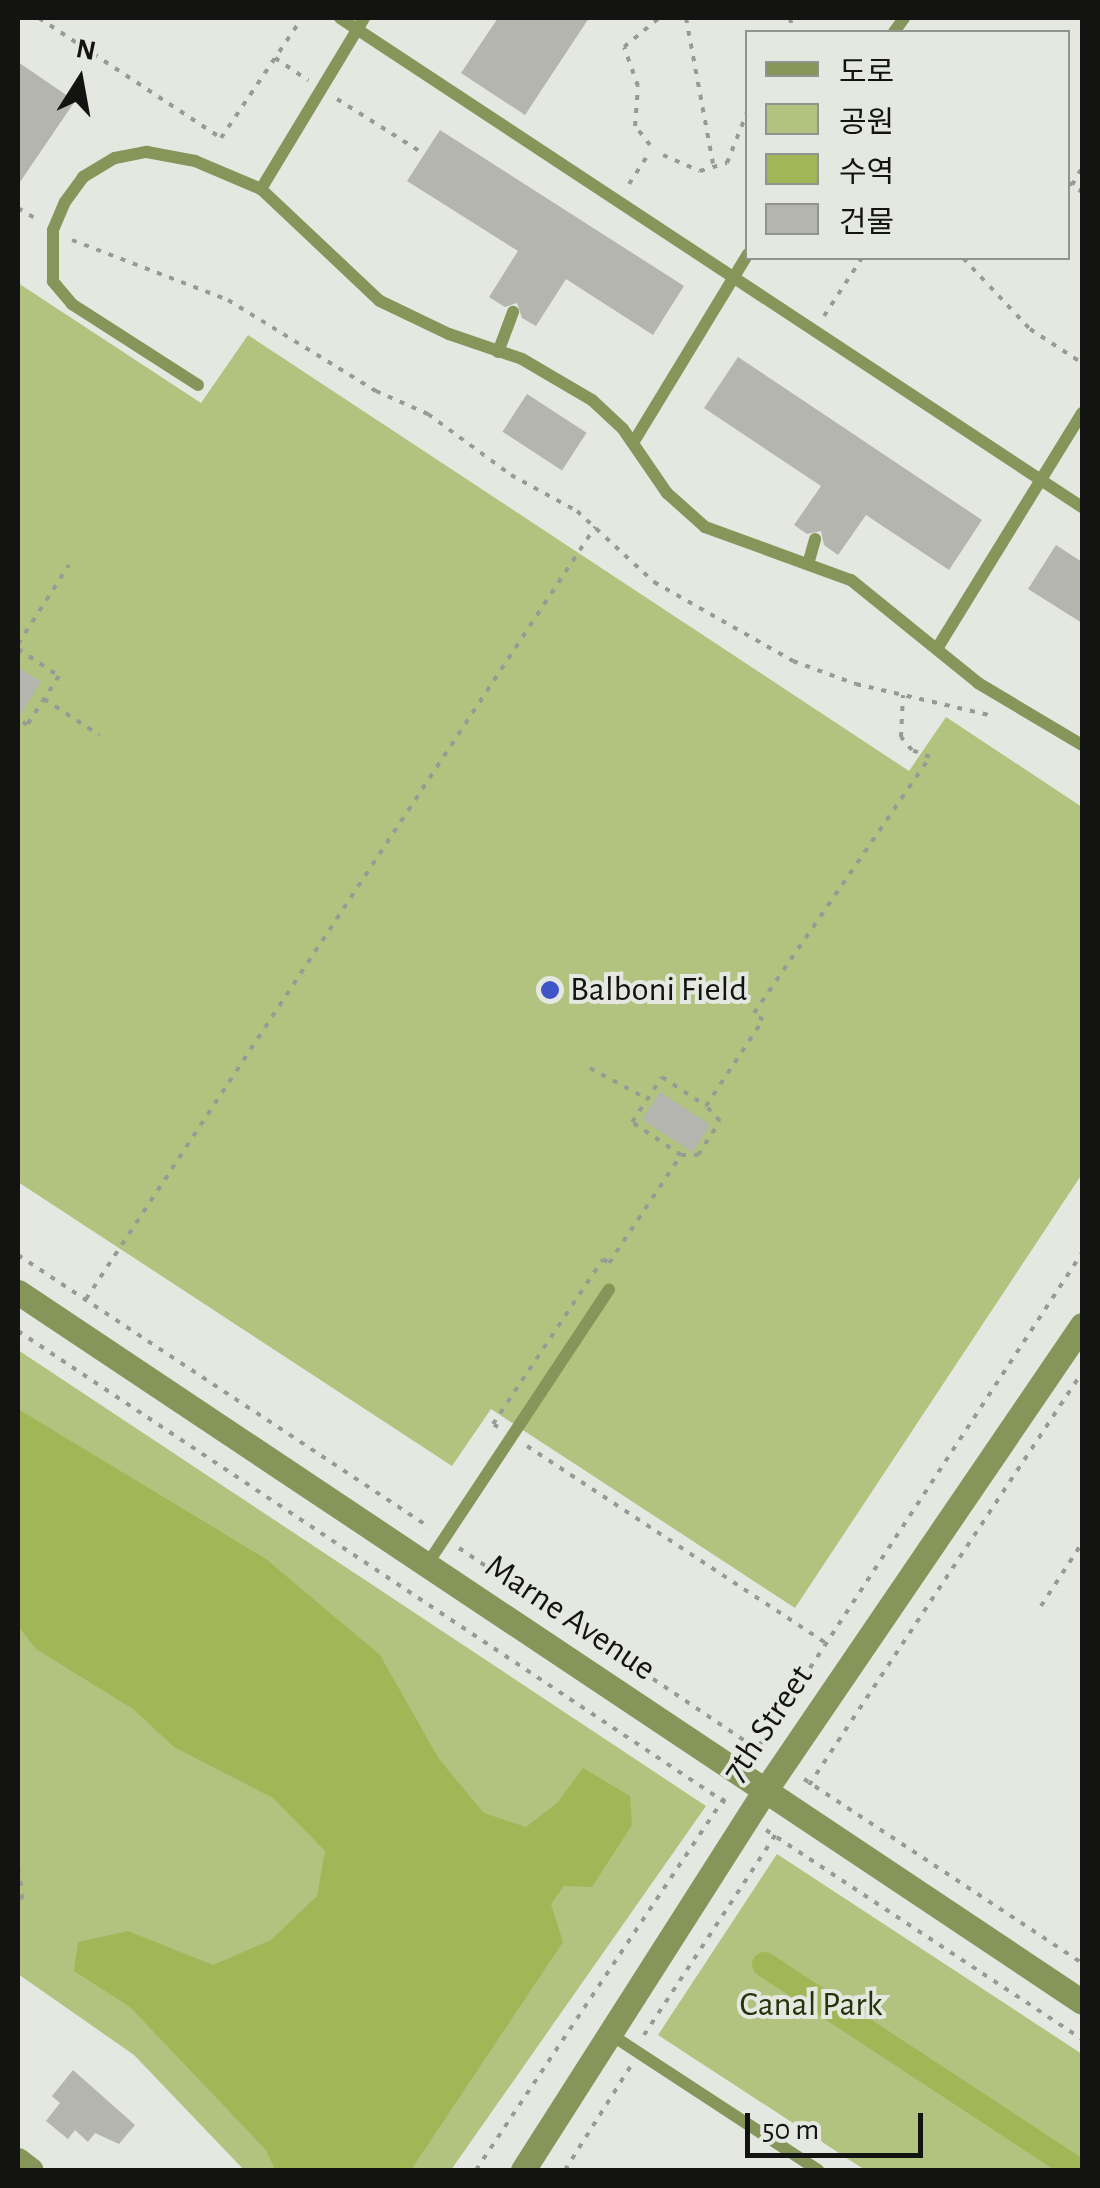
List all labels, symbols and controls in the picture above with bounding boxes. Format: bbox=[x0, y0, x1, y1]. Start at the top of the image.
north arrow bbox=[30, 30, 130, 130]
legend bbox=[745, 30, 1070, 260]
text: N bbox=[73, 35, 98, 66]
text: 도로 bbox=[839, 58, 894, 88]
text: 공원 bbox=[839, 108, 894, 138]
text: 수역 bbox=[839, 158, 894, 188]
text: 건물 bbox=[839, 208, 894, 238]
place label: Balboni Field bbox=[570, 969, 747, 1011]
marker: Balboni Field bbox=[539, 979, 561, 1001]
street label: Marne Avenue bbox=[477, 1546, 663, 1690]
street label: 7th Street bbox=[714, 1657, 822, 1791]
park label: Canal Park bbox=[739, 1984, 883, 2026]
scale bar bbox=[750, 2093, 928, 2155]
text: 50 m bbox=[762, 2115, 819, 2145]

